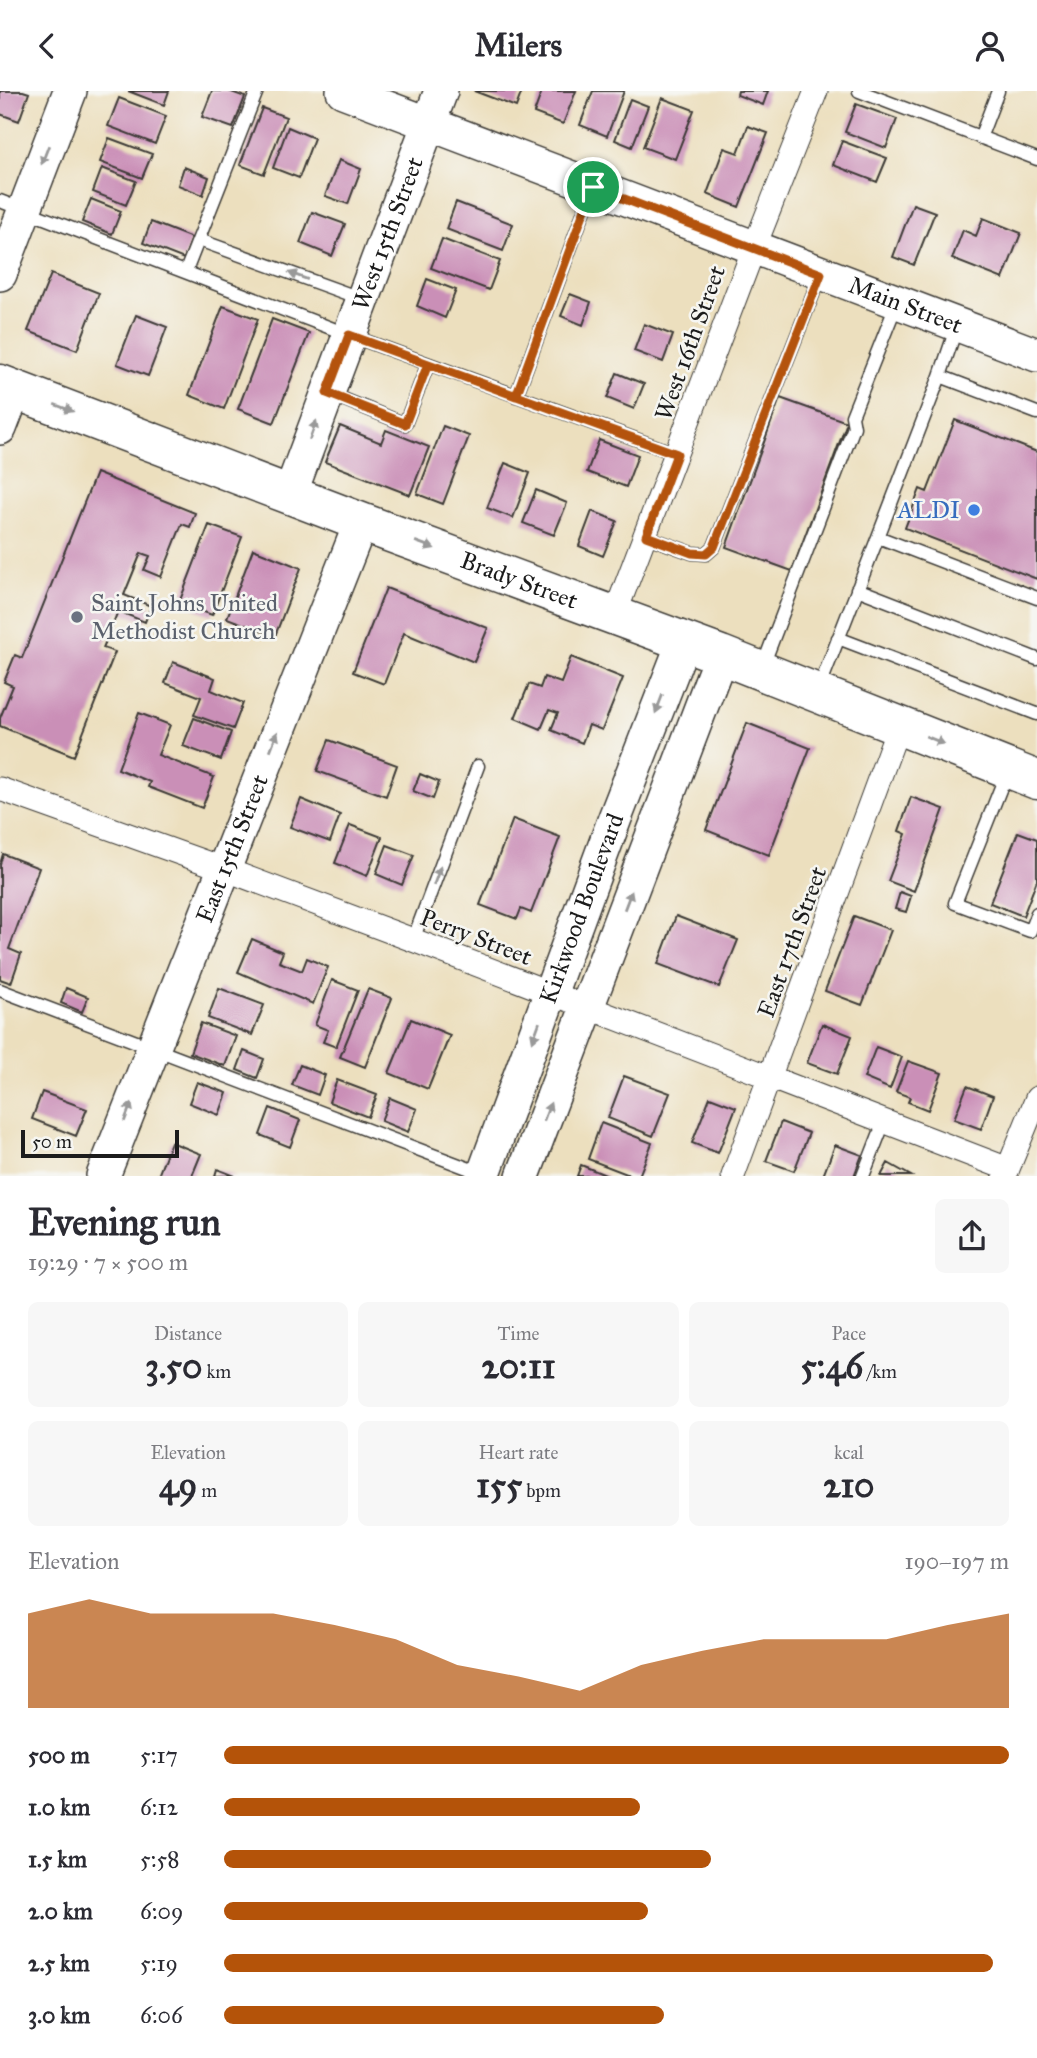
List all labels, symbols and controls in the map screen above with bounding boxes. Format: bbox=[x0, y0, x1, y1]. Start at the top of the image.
text: Milers bbox=[475, 26, 562, 65]
icon: back bbox=[28, 27, 66, 65]
icon: person bbox=[971, 27, 1009, 65]
one-way arrow bbox=[40, 144, 51, 165]
street label: West 15th Street bbox=[345, 152, 430, 315]
pin bbox=[563, 157, 623, 217]
icon: arrive bbox=[574, 168, 612, 206]
street label: West 16th Street bbox=[648, 261, 732, 425]
one-way arrow bbox=[287, 270, 308, 281]
street label: Main Street bbox=[845, 270, 967, 340]
one-way arrow bbox=[53, 403, 74, 414]
one-way arrow bbox=[308, 420, 319, 441]
place label: ALDI bbox=[896, 495, 960, 525]
marker: ALDI bbox=[966, 502, 982, 518]
one-way arrow bbox=[414, 540, 435, 551]
street label: Brady Street bbox=[456, 545, 582, 616]
place label: Saint Johns United Methodist Church bbox=[91, 588, 278, 646]
marker: Saint Johns United Methodist Church bbox=[69, 609, 85, 625]
one-way arrow bbox=[653, 694, 664, 715]
one-way arrow bbox=[269, 731, 280, 752]
one-way arrow bbox=[925, 734, 946, 745]
street label: East 15th Street bbox=[189, 770, 275, 927]
street label: Kirkwood Boulevard bbox=[533, 809, 630, 1008]
street label: East 17th Street bbox=[751, 862, 833, 1022]
one-way arrow bbox=[432, 866, 443, 887]
one-way arrow bbox=[623, 889, 634, 910]
street label: Perry Street bbox=[416, 902, 537, 972]
one-way arrow bbox=[531, 1022, 542, 1043]
one-way arrow bbox=[123, 1102, 134, 1123]
one-way arrow bbox=[542, 1102, 553, 1123]
scale bar bbox=[21, 1127, 178, 1159]
text: 50 m bbox=[32, 1130, 72, 1153]
text: Evening run bbox=[28, 1199, 221, 1245]
button: share bbox=[935, 1199, 1009, 1273]
text: 19:29 · 7 × 500 m bbox=[28, 1248, 188, 1276]
text: Distance bbox=[154, 1322, 222, 1345]
text: Time bbox=[497, 1322, 540, 1345]
text: Pace bbox=[832, 1322, 866, 1345]
text: 3.50 bbox=[145, 1345, 202, 1388]
text: 20:11 bbox=[481, 1345, 556, 1388]
text: 5:46 bbox=[801, 1345, 863, 1388]
text: km bbox=[202, 1360, 231, 1383]
text: /km bbox=[863, 1360, 897, 1383]
text: Elevation bbox=[150, 1441, 226, 1464]
text: Heart rate bbox=[479, 1441, 558, 1464]
text: kcal bbox=[834, 1441, 864, 1464]
text: 49 bbox=[159, 1464, 197, 1507]
text: 155 bbox=[476, 1464, 522, 1507]
text: 210 bbox=[823, 1464, 874, 1507]
text: m bbox=[197, 1479, 217, 1502]
text: bpm bbox=[522, 1479, 561, 1502]
text: Elevation bbox=[28, 1547, 119, 1575]
text: 190–197 m bbox=[904, 1547, 1009, 1575]
text: 500 m bbox=[28, 1741, 90, 1769]
text: 5:17 bbox=[140, 1741, 178, 1769]
text: 1.0 km bbox=[28, 1793, 90, 1821]
text: 6:12 bbox=[140, 1793, 178, 1821]
text: 1.5 km bbox=[28, 1845, 87, 1873]
text: 5:58 bbox=[140, 1845, 179, 1873]
text: 2.0 km bbox=[28, 1897, 93, 1925]
text: 6:09 bbox=[140, 1897, 183, 1925]
text: 2.5 km bbox=[28, 1949, 90, 1977]
text: 5:19 bbox=[140, 1949, 178, 1977]
text: 3.0 km bbox=[28, 2001, 90, 2029]
text: 6:06 bbox=[140, 2001, 183, 2029]

